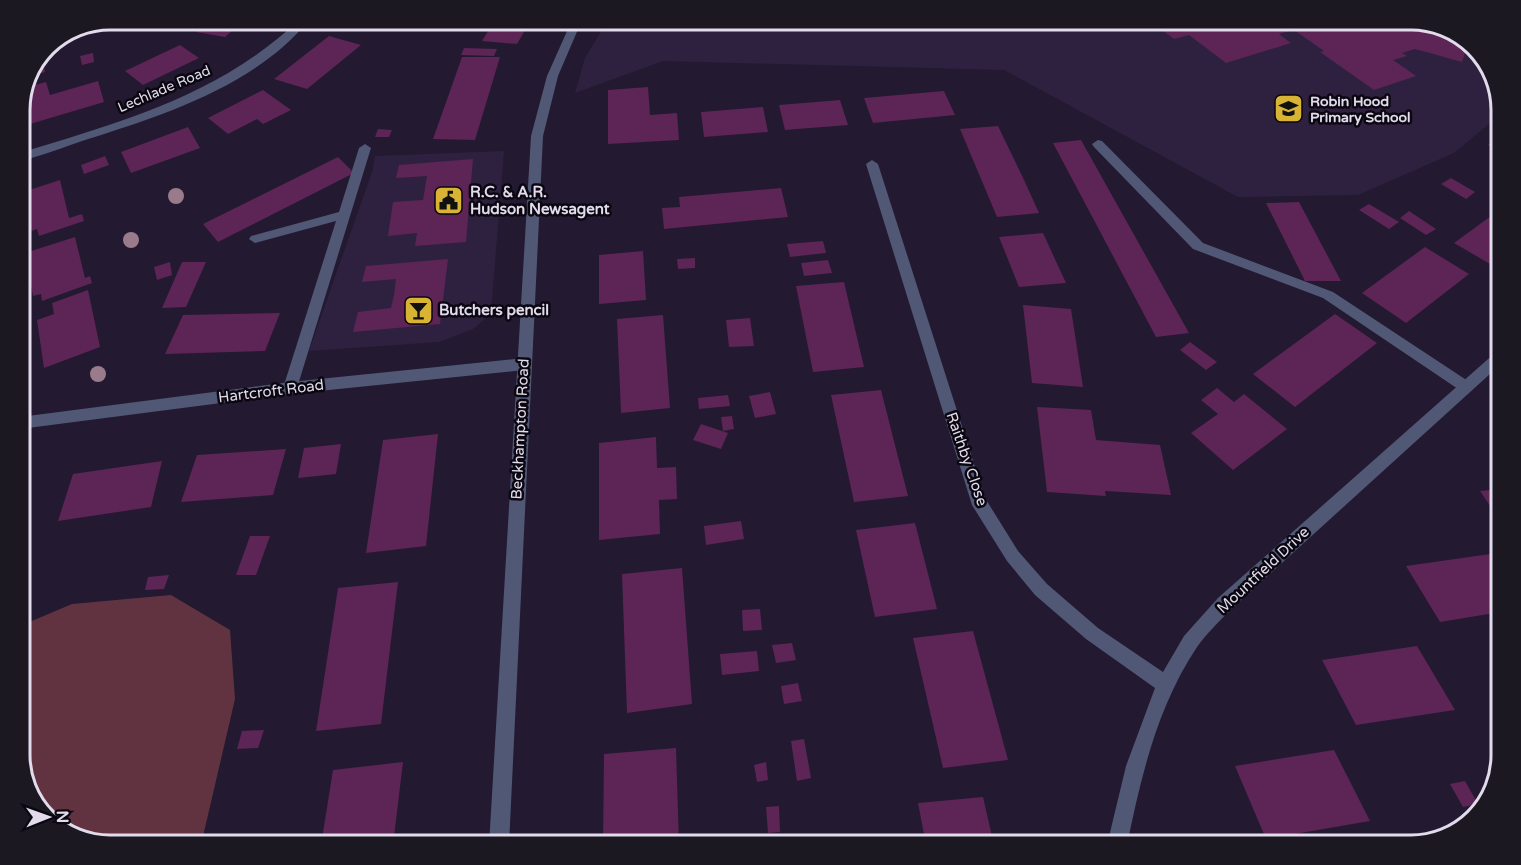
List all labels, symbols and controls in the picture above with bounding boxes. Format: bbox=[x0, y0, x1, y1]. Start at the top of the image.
street label: Lechlade Road bbox=[115, 62, 213, 116]
school or university icon: Robin Hood Primary School bbox=[1273, 93, 1305, 125]
place label: Robin Hood Primary School bbox=[1310, 93, 1411, 126]
place label: R.C. & A.R. Hudson Newsagent bbox=[470, 183, 610, 219]
public building icon: R.C. & A.R. Hudson Newsagent bbox=[433, 185, 465, 217]
bar icon: Butchers pencil bbox=[402, 294, 434, 326]
place label: Butchers pencil bbox=[439, 301, 549, 320]
street label: Beckhampton Road bbox=[507, 358, 533, 500]
street label: Hartcroft Road bbox=[217, 376, 325, 406]
street label: Raithby Close bbox=[943, 410, 991, 508]
street label: Mountfield Drive bbox=[1213, 523, 1313, 617]
north arrow bbox=[18, 787, 78, 847]
text: N bbox=[52, 810, 72, 823]

